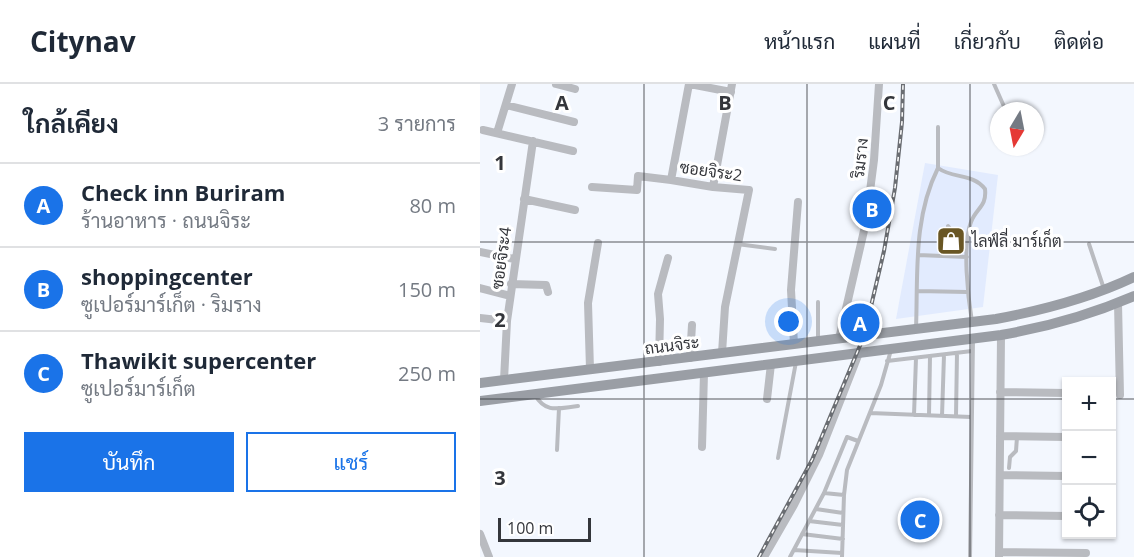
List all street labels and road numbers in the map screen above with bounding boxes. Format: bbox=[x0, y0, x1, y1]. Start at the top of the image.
street label: ริมราง bbox=[847, 137, 873, 180]
street label: ซอยจิระ2 bbox=[678, 156, 744, 186]
street label: ซอยจิระ4 bbox=[486, 225, 516, 291]
street label: ถนนจิระ bbox=[643, 331, 701, 359]

